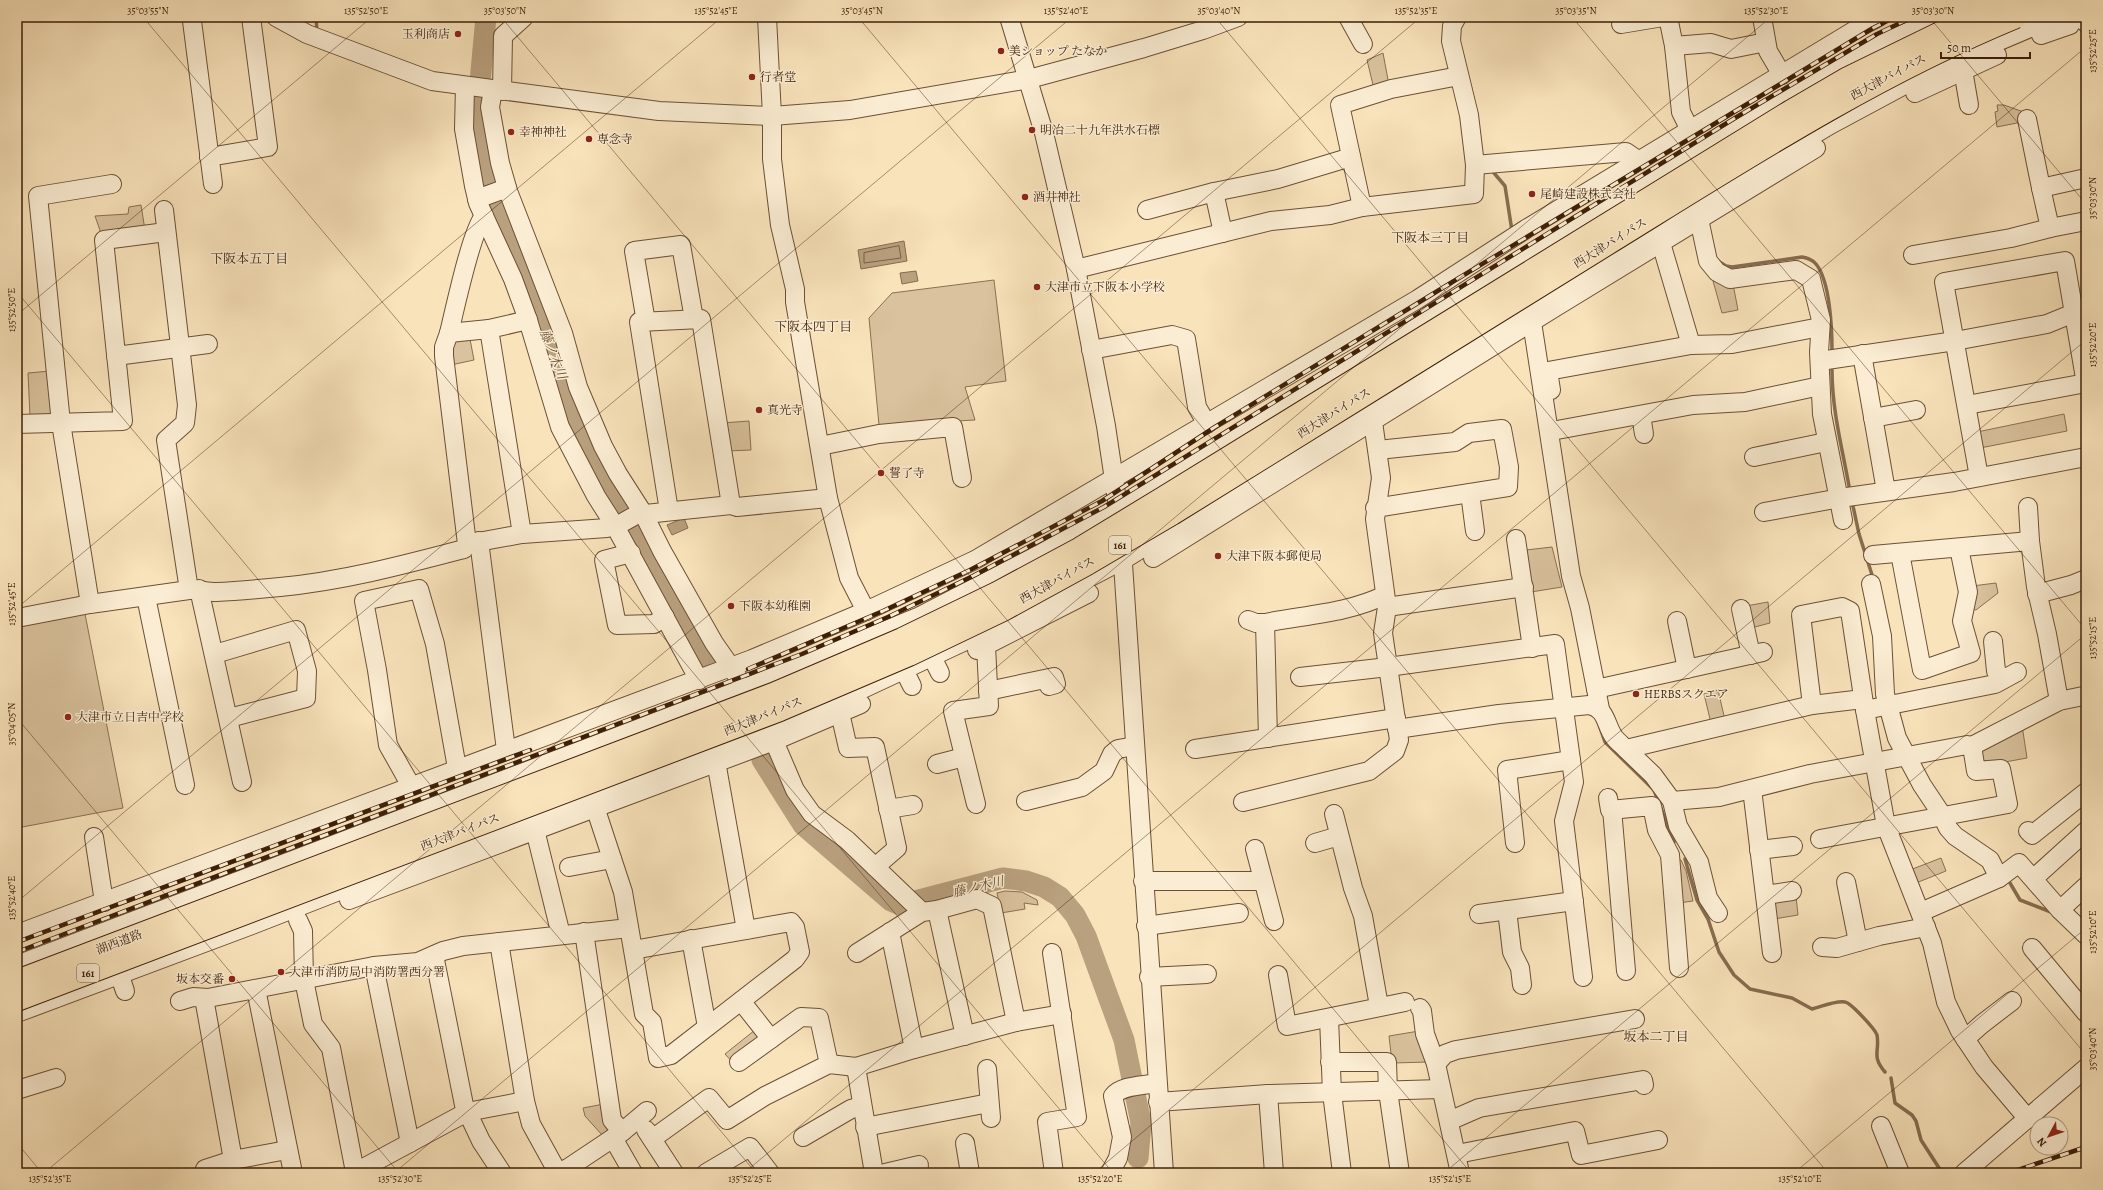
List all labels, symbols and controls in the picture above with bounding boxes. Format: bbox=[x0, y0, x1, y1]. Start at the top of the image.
text: 35°03'55"N bbox=[127, 4, 169, 17]
text: 135°52'50"E bbox=[344, 4, 388, 17]
text: 35°03'50"N bbox=[484, 4, 526, 17]
text: 135°52'45"E bbox=[694, 4, 738, 17]
text: 35°03'45"N bbox=[841, 4, 883, 17]
text: 135°52'40"E bbox=[1044, 4, 1088, 17]
text: 35°03'40"N bbox=[1198, 4, 1240, 17]
text: 135°52'35"E bbox=[1394, 4, 1438, 17]
text: 35°03'35"N bbox=[1555, 4, 1597, 17]
text: 135°52'30"E bbox=[1744, 4, 1788, 17]
text: 35°03'30"N bbox=[1912, 4, 1954, 17]
place label: 玉利商店 bbox=[402, 26, 450, 42]
marker: 玉利商店 bbox=[453, 29, 463, 39]
text: 135°52'25"E bbox=[2086, 29, 2099, 73]
scale bar bbox=[1941, 34, 2030, 60]
text: 50 m bbox=[1947, 40, 1971, 56]
place label: 美ショップ たなか bbox=[1009, 43, 1107, 59]
marker: 美ショップ たなか bbox=[996, 46, 1006, 56]
street label: 西大津バイパス bbox=[1847, 50, 1929, 104]
place label: 行者堂 bbox=[760, 69, 796, 85]
marker: 行者堂 bbox=[747, 72, 757, 82]
place label: 明冶二十九年洪水石標 bbox=[1040, 122, 1160, 138]
place label: 幸神神社 bbox=[519, 124, 567, 140]
marker: 明冶二十九年洪水石標 bbox=[1027, 125, 1037, 135]
marker: 幸神神社 bbox=[506, 127, 516, 137]
place label: 専念寺 bbox=[597, 131, 633, 147]
marker: 専念寺 bbox=[584, 134, 594, 144]
text: 35°03'30"N bbox=[2086, 177, 2099, 219]
place label: 尾崎建設株式会社 bbox=[1540, 186, 1636, 202]
place label: 酒井神社 bbox=[1033, 189, 1081, 205]
marker: 尾崎建設株式会社 bbox=[1527, 189, 1537, 199]
marker: 酒井神社 bbox=[1020, 192, 1030, 202]
street label: 西大津バイパス bbox=[1570, 214, 1650, 272]
district label: 下阪本三丁目 bbox=[1391, 229, 1469, 246]
district label: 下阪本五丁目 bbox=[210, 250, 288, 267]
place label: 大津市立下阪本小学校 bbox=[1045, 279, 1165, 295]
marker: 大津市立下阪本小学校 bbox=[1032, 282, 1042, 292]
text: 135°52'50"E bbox=[5, 288, 18, 332]
district label: 下阪本四丁目 bbox=[774, 318, 852, 335]
text: 135°52'20"E bbox=[2086, 323, 2099, 367]
water label: 藤ノ木川 bbox=[536, 327, 572, 383]
street label: 西大津バイパス bbox=[1294, 384, 1374, 442]
place label: 真光寺 bbox=[767, 402, 803, 418]
marker: 真光寺 bbox=[754, 405, 764, 415]
place label: 誓了寺 bbox=[889, 465, 925, 481]
marker: 誓了寺 bbox=[876, 468, 886, 478]
road number: 161 bbox=[1109, 536, 1131, 554]
place label: 大津下阪本郵便局 bbox=[1226, 548, 1322, 564]
marker: 大津下阪本郵便局 bbox=[1213, 551, 1223, 561]
street label: 西大津バイパス bbox=[1016, 553, 1098, 607]
text: 135°52'45"E bbox=[5, 582, 18, 626]
place label: 下阪本幼稚園 bbox=[739, 598, 811, 614]
marker: 下阪本幼稚園 bbox=[726, 601, 736, 611]
text: 135°52'15"E bbox=[2086, 617, 2099, 659]
place label: HERBSスクエア bbox=[1644, 686, 1729, 702]
marker: HERBSスクエア bbox=[1631, 689, 1641, 699]
street label: 西大津バイパス bbox=[721, 693, 805, 739]
text: 35°04'05"N bbox=[5, 703, 18, 745]
place label: 大津市立日吉中学校 bbox=[76, 709, 184, 725]
marker: 大津市立日吉中学校 bbox=[63, 712, 73, 722]
street label: 西大津バイパス bbox=[418, 810, 502, 854]
water label: 藤ノ木川 bbox=[951, 872, 1007, 901]
text: 135°52'40"E bbox=[5, 876, 18, 920]
text: 135°52'10"E bbox=[2086, 910, 2099, 954]
street label: 湖西道路 bbox=[94, 926, 144, 958]
road number: 161 bbox=[77, 964, 99, 982]
place label: 大津市消防局中消防署西分署 bbox=[289, 964, 445, 980]
marker: 大津市消防局中消防署西分署 bbox=[276, 967, 286, 977]
place label: 坂本交番 bbox=[176, 971, 224, 987]
marker: 坂本交番 bbox=[227, 974, 237, 984]
district label: 坂本二丁目 bbox=[1623, 1028, 1689, 1045]
text: 35°03'40"N bbox=[2086, 1028, 2099, 1070]
north arrow bbox=[2029, 1116, 2069, 1156]
text: N bbox=[2033, 1134, 2050, 1150]
text: 135°52'35"E bbox=[28, 1172, 72, 1185]
text: 135°52'30"E bbox=[378, 1172, 422, 1185]
text: 135°52'25"E bbox=[728, 1172, 772, 1185]
text: 135°52'20"E bbox=[1078, 1172, 1122, 1185]
text: 135°52'15"E bbox=[1429, 1172, 1471, 1185]
text: 135°52'10"E bbox=[1778, 1172, 1822, 1185]

